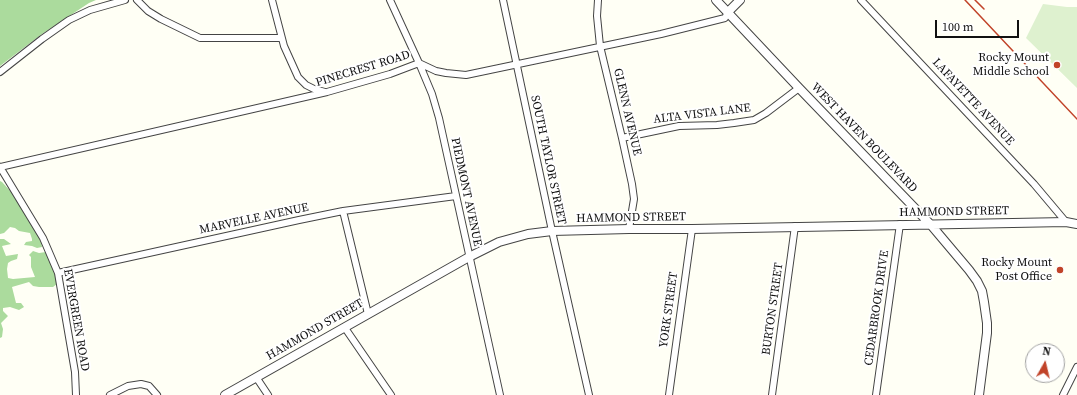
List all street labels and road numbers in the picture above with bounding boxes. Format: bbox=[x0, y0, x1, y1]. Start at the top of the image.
street label: PINECREST ROAD bbox=[314, 48, 412, 90]
street label: LAFAYETTE AVENUE bbox=[929, 55, 1017, 149]
street label: GLENN AVENUE bbox=[610, 67, 644, 157]
street label: WEST HAVEN BOULEVARD bbox=[808, 80, 920, 196]
street label: SOUTH TAYLOR STREET bbox=[527, 94, 569, 226]
street label: ALTA VISTA LANE bbox=[653, 101, 751, 127]
street label: PIEDMONT AVENUE bbox=[447, 136, 485, 248]
street label: MARVELLE AVENUE bbox=[198, 200, 310, 238]
street label: HAMMOND STREET bbox=[899, 204, 1009, 220]
street label: HAMMOND STREET bbox=[576, 210, 686, 226]
street label: CEDARBROOK DRIVE bbox=[862, 249, 892, 367]
street label: BURTON STREET bbox=[759, 262, 787, 356]
street label: EVERGREEN ROAD bbox=[60, 268, 92, 372]
street label: YORK STREET bbox=[657, 271, 681, 349]
street label: HAMMOND STREET bbox=[264, 296, 366, 364]

